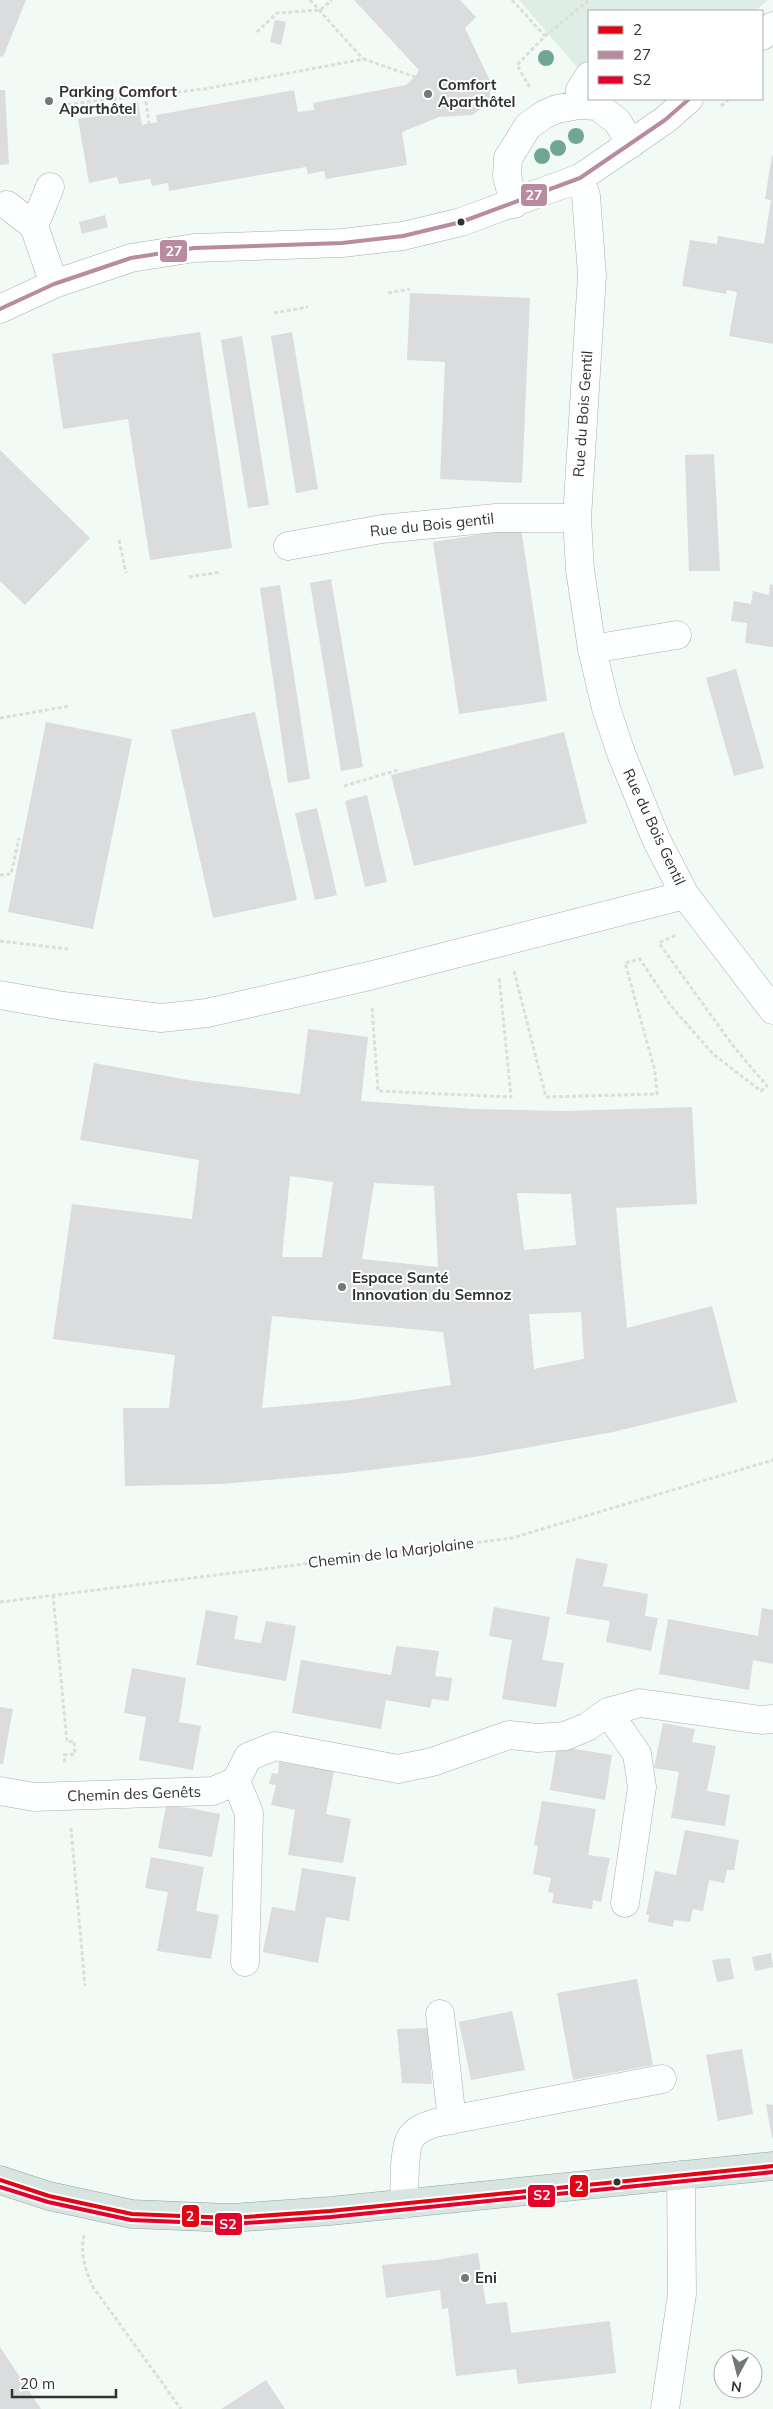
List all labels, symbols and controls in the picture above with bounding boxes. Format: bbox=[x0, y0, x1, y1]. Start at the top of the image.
legend bbox=[588, 10, 763, 100]
text: 2 bbox=[633, 20, 642, 39]
text: 27 bbox=[633, 45, 651, 64]
text: S2 bbox=[633, 70, 651, 89]
place label: Comfort Aparthôtel bbox=[438, 75, 515, 111]
place label: Parking Comfort Aparthôtel bbox=[59, 82, 177, 118]
marker: Comfort Aparthôtel bbox=[422, 88, 434, 100]
marker: Parking Comfort Aparthôtel bbox=[43, 95, 55, 107]
line badge: 27 bbox=[520, 183, 548, 207]
text: 27 bbox=[526, 186, 542, 204]
unlabelled marker bbox=[456, 217, 466, 227]
line badge: 27 bbox=[159, 239, 188, 263]
text: 27 bbox=[166, 242, 182, 260]
street label: Rue du Bois Gentil bbox=[569, 350, 596, 478]
street label: Rue du Bois gentil bbox=[369, 509, 495, 540]
street label: Rue du Bois Gentil bbox=[619, 765, 690, 888]
place label: Espace Santé Innovation du Semnoz bbox=[352, 1268, 512, 1304]
marker: Espace Santé Innovation du Semnoz bbox=[336, 1281, 348, 1293]
street label: Chemin de la Marjolaine bbox=[307, 1533, 475, 1572]
street label: Chemin des Genêts bbox=[67, 1782, 201, 1805]
line badge: 2 bbox=[569, 2174, 589, 2198]
text: 2 bbox=[575, 2177, 583, 2195]
unlabelled marker bbox=[612, 2177, 622, 2187]
line badge: S2 bbox=[527, 2184, 556, 2208]
text: S2 bbox=[533, 2186, 551, 2204]
line badge: 2 bbox=[181, 2204, 200, 2228]
text: 2 bbox=[186, 2207, 194, 2225]
line badge: S2 bbox=[214, 2212, 243, 2236]
text: S2 bbox=[219, 2215, 237, 2233]
place label: Eni bbox=[475, 2268, 497, 2287]
marker: Eni bbox=[459, 2272, 471, 2284]
north arrow bbox=[713, 2349, 763, 2399]
scale bar bbox=[12, 2366, 116, 2398]
text: 20 m bbox=[20, 2374, 55, 2393]
text: N bbox=[730, 2377, 743, 2396]

